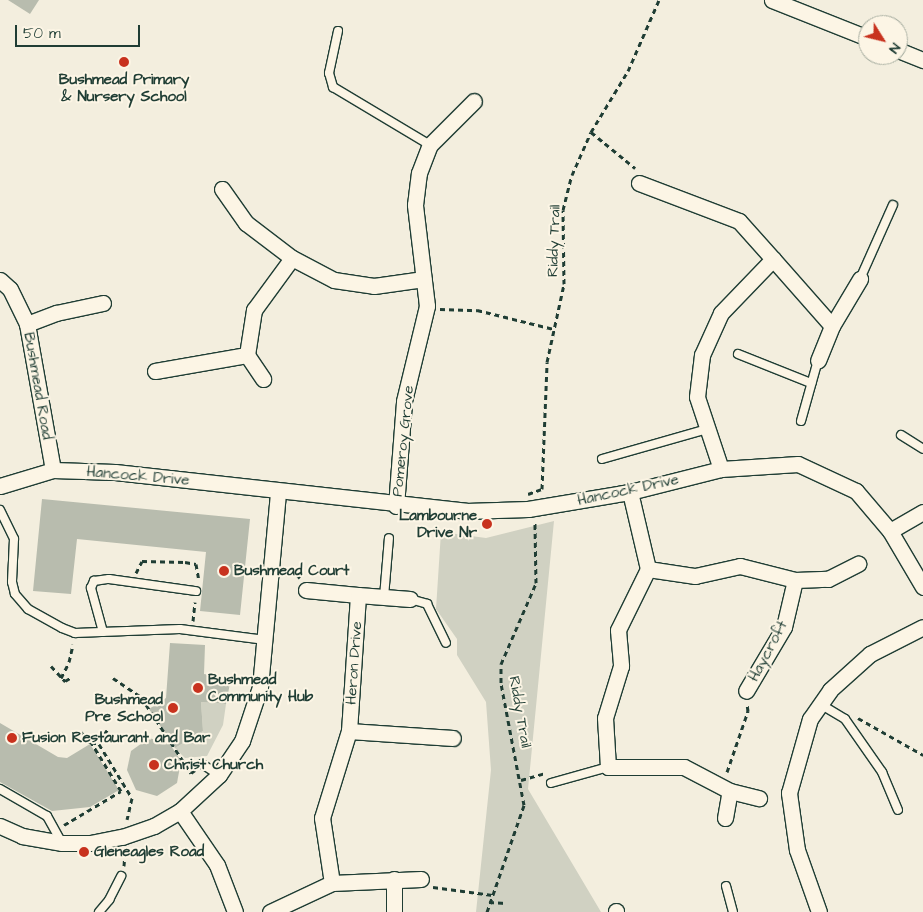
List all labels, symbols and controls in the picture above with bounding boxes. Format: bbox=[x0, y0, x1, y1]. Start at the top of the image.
scale bar bbox=[18, 15, 142, 47]
north arrow bbox=[858, 15, 908, 65]
text: 50 m bbox=[23, 23, 61, 44]
text: N bbox=[884, 39, 905, 58]
marker: Bushmead Primary & Nursery School bbox=[118, 56, 130, 68]
place label: Bushmead Primary & Nursery School bbox=[59, 70, 189, 105]
street label: Riddy Trail bbox=[544, 204, 564, 278]
street label: Bushmead Road bbox=[20, 331, 56, 441]
street label: Pomeroy Grove bbox=[388, 384, 418, 498]
street label: Hancock Drive bbox=[86, 463, 190, 489]
street label: Hancock Drive bbox=[576, 470, 680, 510]
place label: Lambourne Drive Nr bbox=[399, 506, 477, 541]
marker: Lambourne Drive Nr bbox=[481, 518, 493, 530]
place label: Bushmead Court bbox=[234, 562, 349, 580]
marker: Bushmead Court bbox=[218, 565, 230, 577]
street label: Haycroft bbox=[745, 618, 791, 684]
street label: Heron Drive bbox=[342, 621, 366, 705]
place label: Bushmead Community Hub bbox=[208, 670, 313, 705]
street label: Riddy Trail bbox=[505, 675, 535, 749]
marker: Bushmead Community Hub bbox=[192, 682, 204, 694]
place label: Bushmead Pre School bbox=[85, 690, 163, 725]
marker: Bushmead Pre School bbox=[167, 702, 179, 714]
place label: Fusion Restaurant and Bar bbox=[22, 729, 210, 747]
marker: Fusion Restaurant and Bar bbox=[6, 732, 18, 744]
place label: Christ Church bbox=[164, 756, 263, 774]
marker: Christ Church bbox=[148, 759, 160, 771]
place label: Gleneagles Road bbox=[94, 843, 204, 861]
marker: Gleneagles Road bbox=[78, 846, 90, 858]

